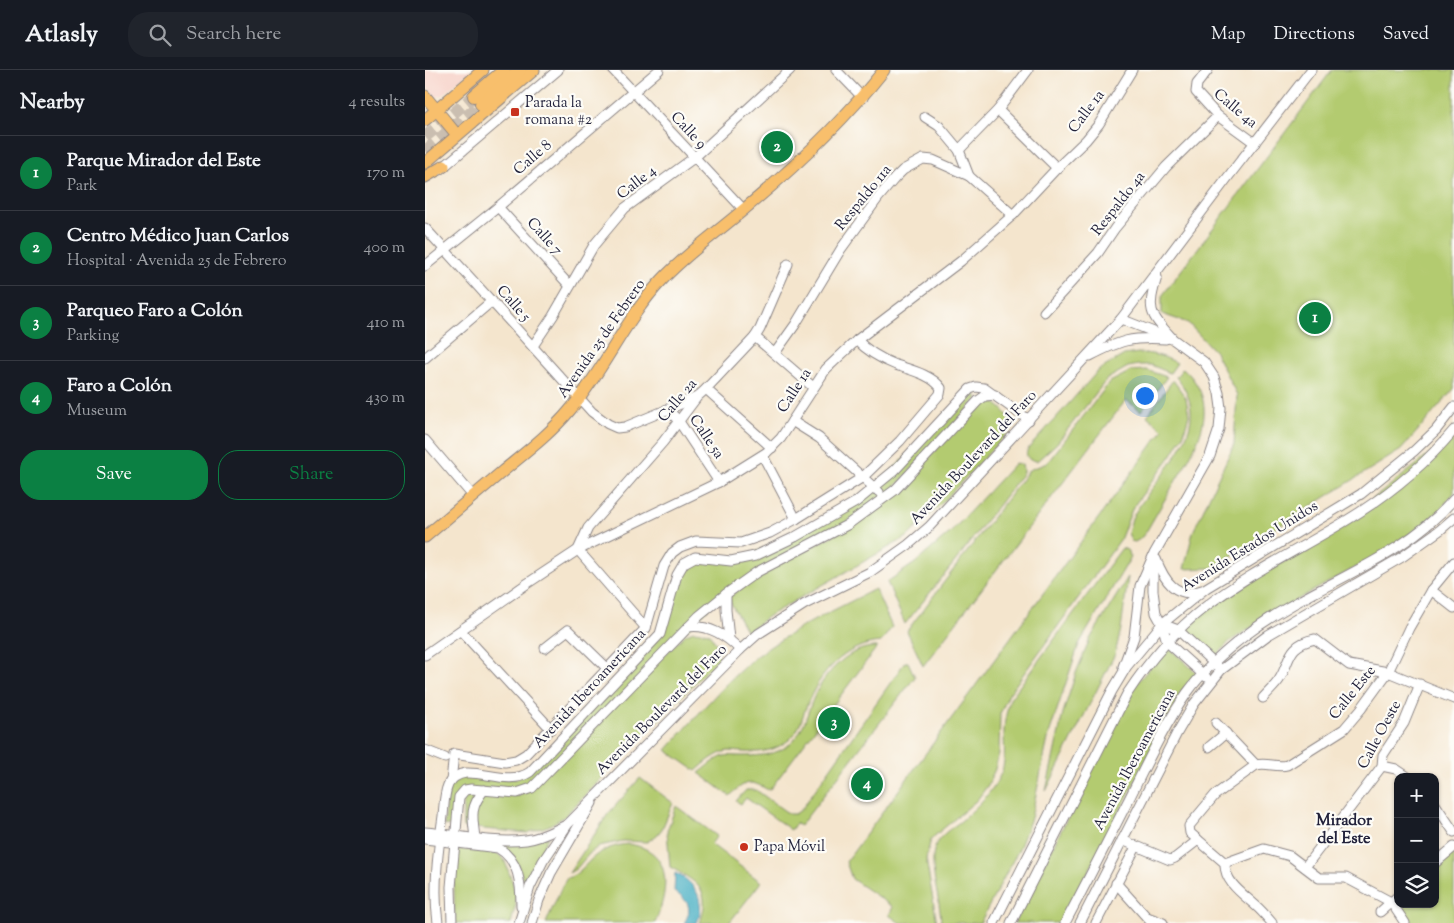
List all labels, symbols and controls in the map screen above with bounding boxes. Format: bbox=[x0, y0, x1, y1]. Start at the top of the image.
search box bbox=[128, 12, 478, 57]
text: Atlasly bbox=[25, 18, 98, 52]
icon: search bbox=[146, 21, 174, 49]
text: Search here bbox=[186, 21, 281, 48]
text: Map bbox=[1211, 22, 1246, 48]
text: Directions bbox=[1274, 22, 1355, 48]
text: Saved bbox=[1383, 22, 1429, 48]
street label: Calle 4a bbox=[1208, 84, 1262, 134]
street label: Calle 1a bbox=[1064, 86, 1110, 138]
text: Nearby bbox=[20, 88, 85, 118]
text: 4 results bbox=[349, 91, 405, 114]
place label: Parada la romana #2 bbox=[525, 93, 592, 131]
marker: Parada la romana #2 bbox=[509, 106, 521, 118]
street label: Calle 9 bbox=[665, 108, 711, 154]
pin: 2 bbox=[761, 128, 793, 166]
street label: Calle 8 bbox=[509, 135, 557, 181]
text: Parque Mirador del Este bbox=[67, 148, 261, 175]
street label: Calle 4 bbox=[613, 161, 661, 205]
street label: Respaldo 11a bbox=[831, 161, 897, 235]
text: 1 bbox=[33, 162, 39, 185]
text: 170 m bbox=[367, 162, 405, 185]
street label: Respaldo 4a bbox=[1087, 167, 1151, 241]
text: Park bbox=[67, 175, 98, 198]
street label: Calle 7 bbox=[521, 213, 567, 261]
text: Centro Médico Juan Carlos bbox=[67, 223, 289, 250]
text: 2 bbox=[32, 237, 40, 260]
text: 400 m bbox=[364, 237, 405, 260]
text: Hospital · Avenida 25 de Febrero bbox=[67, 250, 286, 273]
street label: Avenida 25 de Febrero bbox=[553, 275, 651, 403]
street label: Calle 5 bbox=[491, 281, 535, 327]
text: Parqueo Faro a Colón bbox=[67, 298, 243, 325]
pin: 1 bbox=[1299, 299, 1331, 337]
text: 3 bbox=[33, 312, 39, 335]
text: 410 m bbox=[367, 312, 405, 335]
text: Parking bbox=[67, 325, 119, 348]
street label: Calle 1a bbox=[773, 365, 817, 417]
text: Faro a Colón bbox=[67, 373, 172, 400]
street label: Calle 2a bbox=[654, 375, 703, 427]
your location bbox=[1132, 383, 1158, 409]
street label: Avenida Boulevard del Faro bbox=[906, 386, 1042, 530]
text: 4 bbox=[32, 387, 40, 410]
text: 430 m bbox=[366, 387, 405, 410]
text: Museum bbox=[67, 400, 127, 423]
street label: Calle 5a bbox=[684, 411, 729, 463]
button: Save bbox=[20, 450, 208, 500]
button: Share bbox=[218, 450, 405, 500]
street label: Avenida Estados Unidos bbox=[1178, 496, 1322, 598]
street label: Avenida Iberoamericana bbox=[529, 624, 651, 754]
street label: Avenida Boulevard del Faro bbox=[592, 640, 732, 780]
street label: Calle Este bbox=[1325, 661, 1381, 725]
street label: Avenida Iberoamericana bbox=[1089, 686, 1181, 834]
street label: Calle Oeste bbox=[1353, 697, 1407, 773]
pin: 3 bbox=[818, 704, 850, 742]
pin: 4 bbox=[851, 765, 883, 803]
map controls bbox=[1394, 773, 1439, 908]
button: + bbox=[1394, 773, 1439, 818]
district label: Mirador del Este bbox=[1316, 810, 1373, 851]
button: − bbox=[1394, 818, 1439, 863]
place label: Papa Móvil bbox=[754, 837, 825, 858]
marker: Papa Móvil bbox=[738, 841, 750, 853]
button: layers bbox=[1394, 863, 1439, 908]

